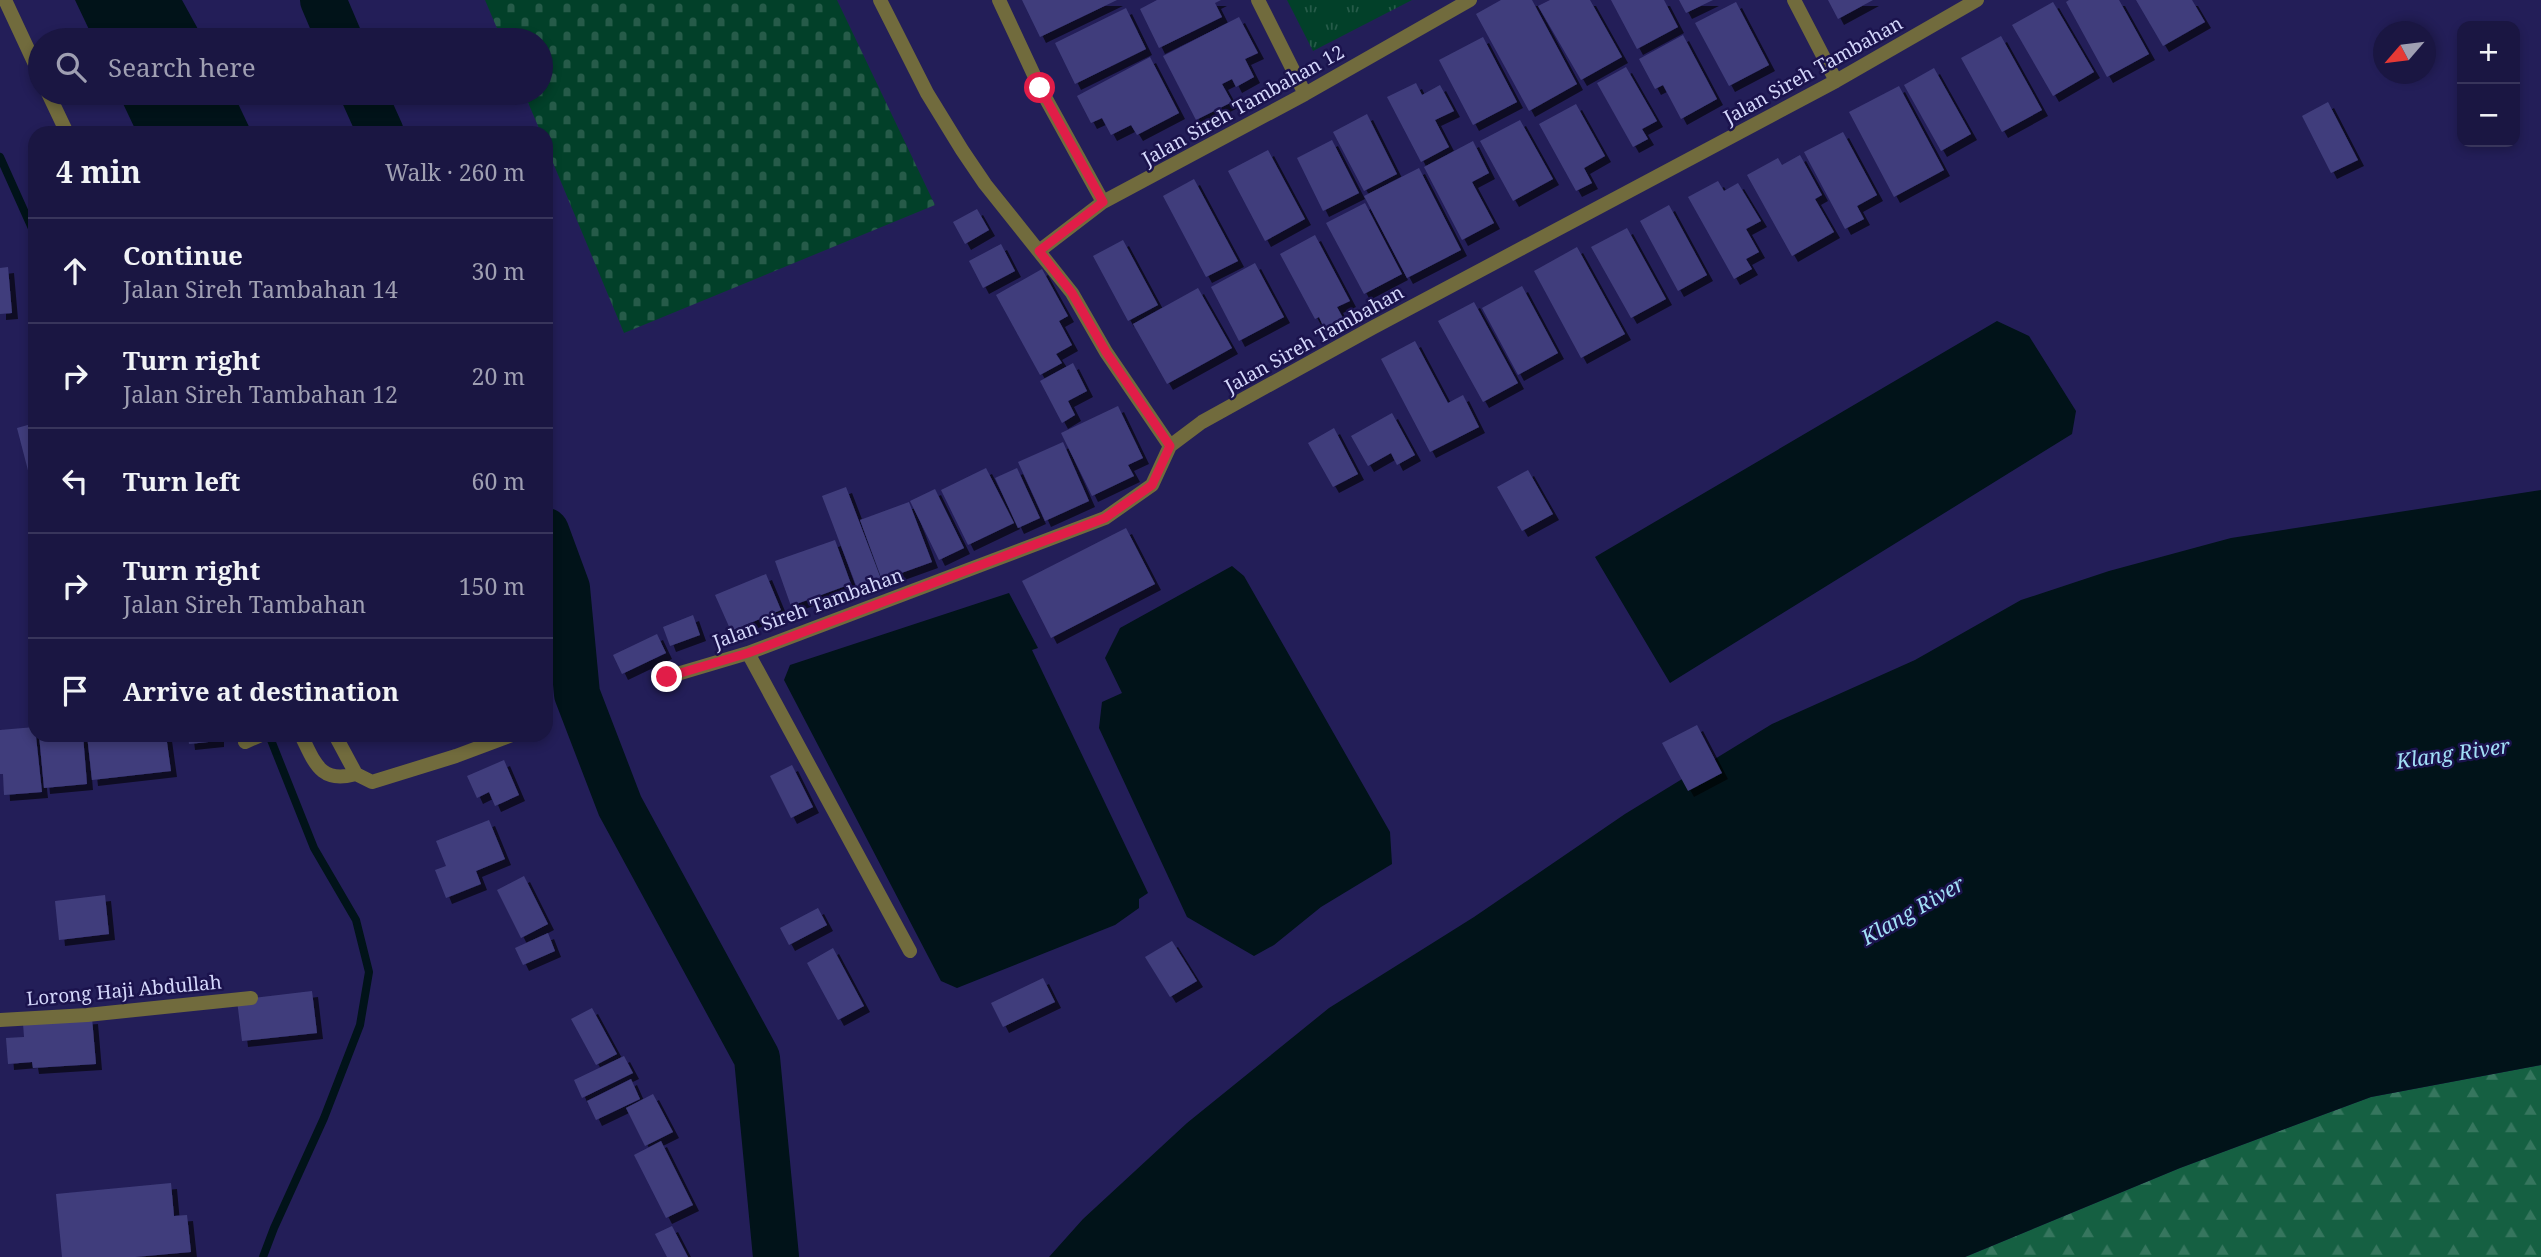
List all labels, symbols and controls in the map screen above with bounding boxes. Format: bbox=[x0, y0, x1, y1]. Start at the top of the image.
street label: Jalan Sireh Tambahan bbox=[1718, 10, 1907, 131]
north arrow bbox=[2373, 21, 2436, 84]
map controls bbox=[2457, 21, 2520, 147]
button: + bbox=[2457, 21, 2520, 84]
search box bbox=[28, 28, 553, 105]
street label: Jalan Sireh Tambahan 12 bbox=[1137, 39, 1349, 172]
icon: search bbox=[52, 48, 90, 86]
text: Search here bbox=[108, 49, 256, 85]
route start bbox=[1024, 72, 1055, 103]
button: − bbox=[2457, 84, 2520, 147]
text: 4 min bbox=[56, 151, 141, 192]
text: Walk · 260 m bbox=[385, 156, 525, 188]
text: Continue bbox=[123, 237, 243, 273]
icon: ahead bbox=[56, 252, 94, 290]
text: 30 m bbox=[472, 255, 525, 287]
text: Jalan Sireh Tambahan 14 bbox=[123, 273, 398, 305]
street label: Jalan Sireh Tambahan bbox=[1219, 279, 1408, 400]
text: Turn right bbox=[123, 342, 260, 378]
icon: right bbox=[56, 357, 94, 395]
text: 20 m bbox=[472, 360, 525, 392]
text: Jalan Sireh Tambahan 12 bbox=[123, 378, 398, 410]
icon: left bbox=[56, 462, 94, 500]
text: Turn left bbox=[123, 463, 240, 499]
text: 60 m bbox=[472, 465, 525, 497]
text: Turn right bbox=[123, 552, 260, 588]
street label: Jalan Sireh Tambahan bbox=[708, 561, 907, 655]
icon: right bbox=[56, 567, 94, 605]
text: 150 m bbox=[459, 570, 525, 602]
text: Jalan Sireh Tambahan bbox=[123, 588, 366, 620]
route end bbox=[651, 661, 682, 692]
icon: arrive bbox=[56, 672, 94, 710]
text: Arrive at destination bbox=[123, 673, 399, 709]
water label: Klang River bbox=[2393, 731, 2512, 775]
water label: Klang River bbox=[1855, 869, 1969, 951]
street label: Lorong Haji Abdullah bbox=[25, 969, 223, 1011]

